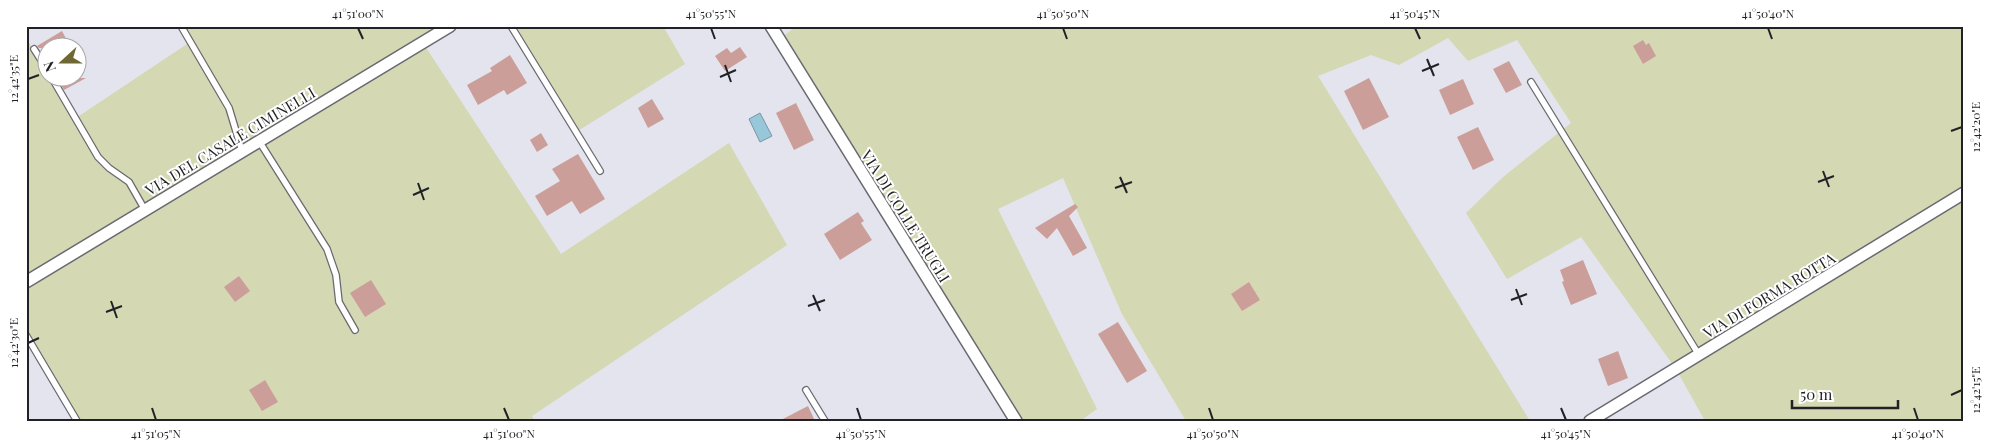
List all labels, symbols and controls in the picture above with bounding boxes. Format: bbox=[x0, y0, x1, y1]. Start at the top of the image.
text: 41°51'00"N bbox=[332, 5, 384, 21]
text: 41°50'55"N bbox=[686, 5, 737, 21]
text: 41°50'50"N bbox=[1037, 5, 1090, 21]
text: 41°50'45"N bbox=[1390, 5, 1441, 21]
text: 41°50'40"N bbox=[1742, 5, 1795, 21]
north arrow bbox=[38, 38, 88, 88]
text: 12°42'35"E bbox=[5, 55, 21, 103]
text: N bbox=[39, 59, 60, 75]
street label: VIA DEL CASALE CIMINELLI bbox=[141, 82, 319, 200]
text: 12°42'20"E bbox=[1967, 102, 1983, 152]
street label: VIA DI COLLE TRUGLI bbox=[857, 145, 955, 286]
street label: VIA DI FORMA ROTTA bbox=[1698, 247, 1839, 343]
text: 12°42'30"E bbox=[5, 318, 21, 368]
text: 12°42'15"E bbox=[1967, 367, 1983, 413]
scale bar bbox=[1792, 377, 1899, 409]
text: 50 m bbox=[1800, 384, 1833, 404]
text: 41°51'05"N bbox=[131, 425, 181, 441]
text: 41°51'00"N bbox=[483, 425, 535, 441]
text: 41°50'55"N bbox=[836, 425, 887, 441]
text: 41°50'50"N bbox=[1187, 425, 1240, 441]
text: 41°50'45"N bbox=[1541, 425, 1592, 441]
text: 41°50'40"N bbox=[1892, 425, 1945, 441]

